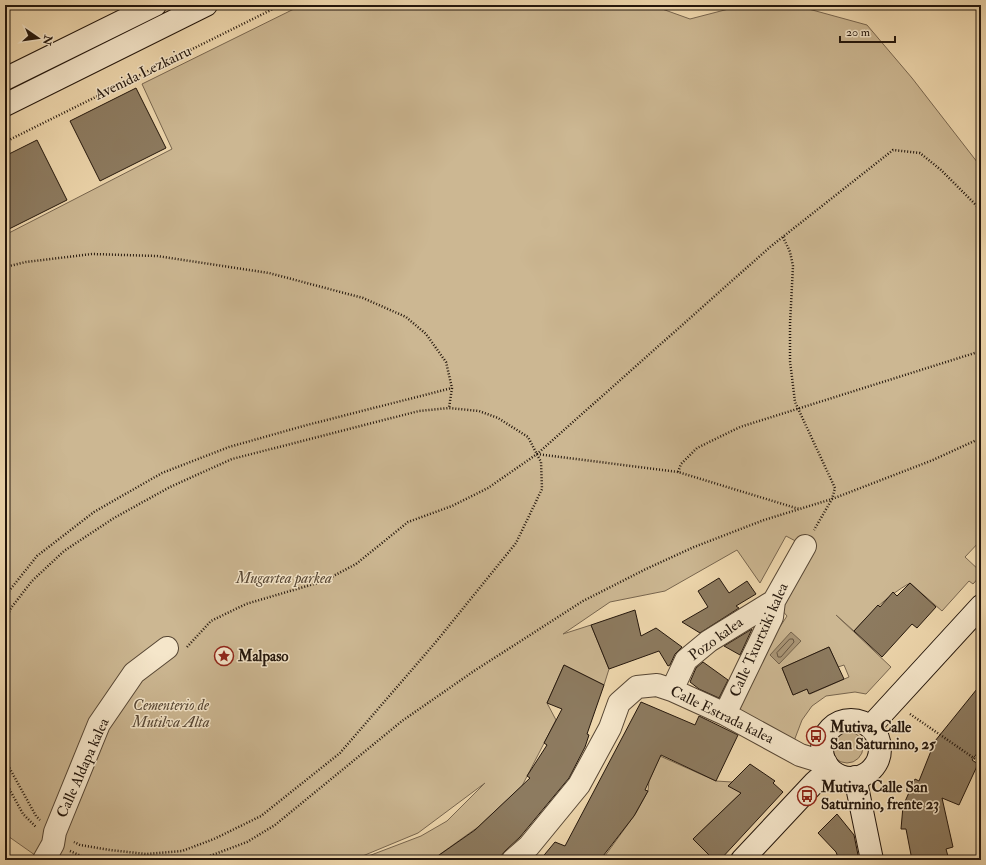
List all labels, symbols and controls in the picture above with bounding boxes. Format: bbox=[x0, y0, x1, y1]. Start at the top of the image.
north arrow bbox=[18, 18, 58, 58]
scale bar bbox=[840, 18, 895, 44]
text: 20 m bbox=[846, 25, 871, 40]
text: N bbox=[40, 33, 55, 48]
street label: Avenida Lezkairu bbox=[91, 41, 195, 105]
park label: Mugartea parkea bbox=[235, 569, 332, 588]
street label: Calle Txurtxiki kalea bbox=[725, 579, 793, 700]
street label: Pozo kalea bbox=[685, 612, 748, 665]
place icon: Malpaso bbox=[213, 645, 235, 667]
place label: Malpaso bbox=[237, 647, 289, 667]
street label: Calle Estrada kalea bbox=[667, 682, 778, 749]
park label: Cementerio de Mutilva Alta bbox=[131, 696, 210, 732]
street label: Calle Aldapa kalea bbox=[52, 714, 115, 821]
place label: Mutiva, Calle San Saturnino, 25 bbox=[829, 718, 936, 754]
bus stop icon: Mutiva, Calle San Saturnino, 25 bbox=[805, 725, 827, 747]
place label: Mutiva, Calle San Saturnino, frente 23 bbox=[820, 778, 939, 814]
bus stop icon: Mutiva, Calle San Saturnino, frente 23 bbox=[796, 785, 818, 807]

